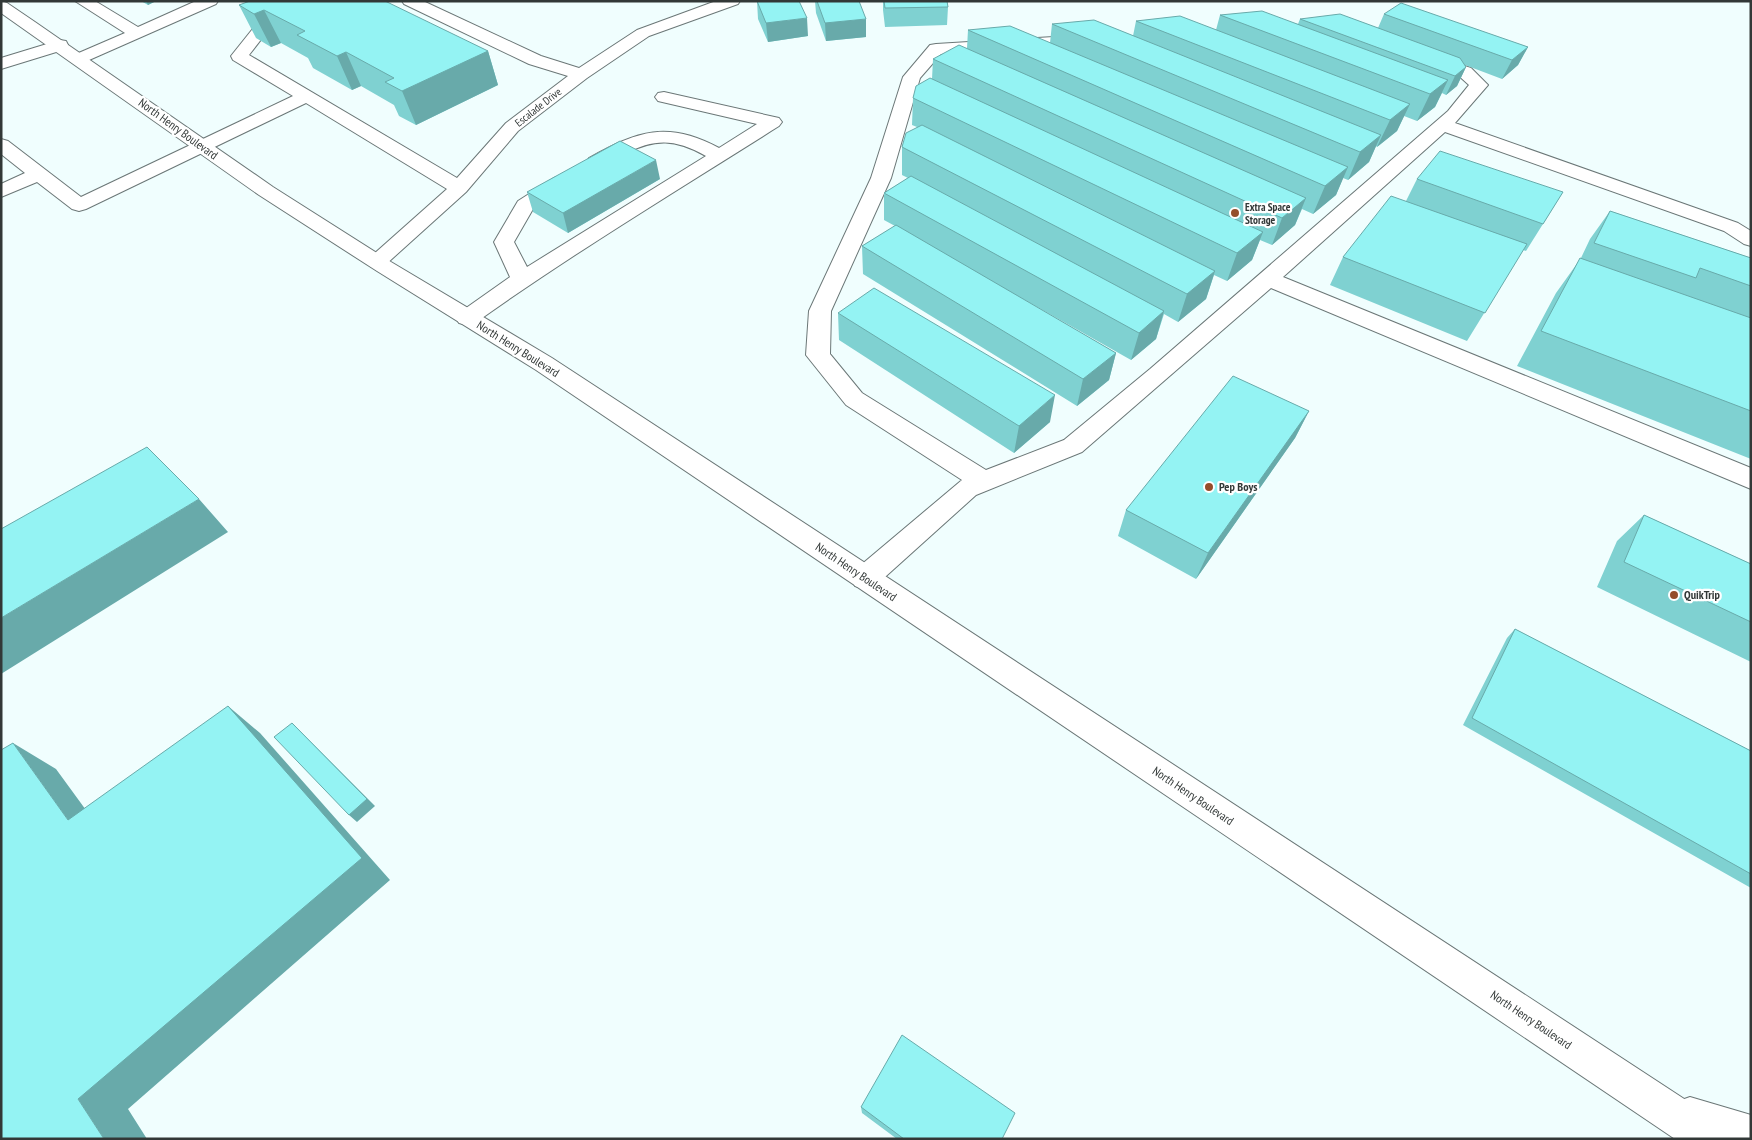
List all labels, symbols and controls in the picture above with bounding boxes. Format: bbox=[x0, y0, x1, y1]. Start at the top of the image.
street label: Escalade Drive bbox=[512, 84, 564, 130]
street label: North Henry Boulevard bbox=[136, 95, 221, 162]
place label: Extra Space Storage bbox=[1245, 200, 1291, 227]
marker: Extra Space Storage bbox=[1229, 207, 1241, 219]
street label: North Henry Boulevard bbox=[474, 317, 562, 380]
place label: Pep Boys bbox=[1219, 479, 1257, 494]
marker: Pep Boys bbox=[1203, 481, 1215, 493]
street label: North Henry Boulevard bbox=[813, 539, 900, 604]
place label: QuikTrip bbox=[1684, 587, 1721, 602]
marker: QuikTrip bbox=[1668, 589, 1680, 601]
street label: North Henry Boulevard bbox=[1150, 763, 1237, 828]
street label: North Henry Boulevard bbox=[1488, 987, 1575, 1052]

